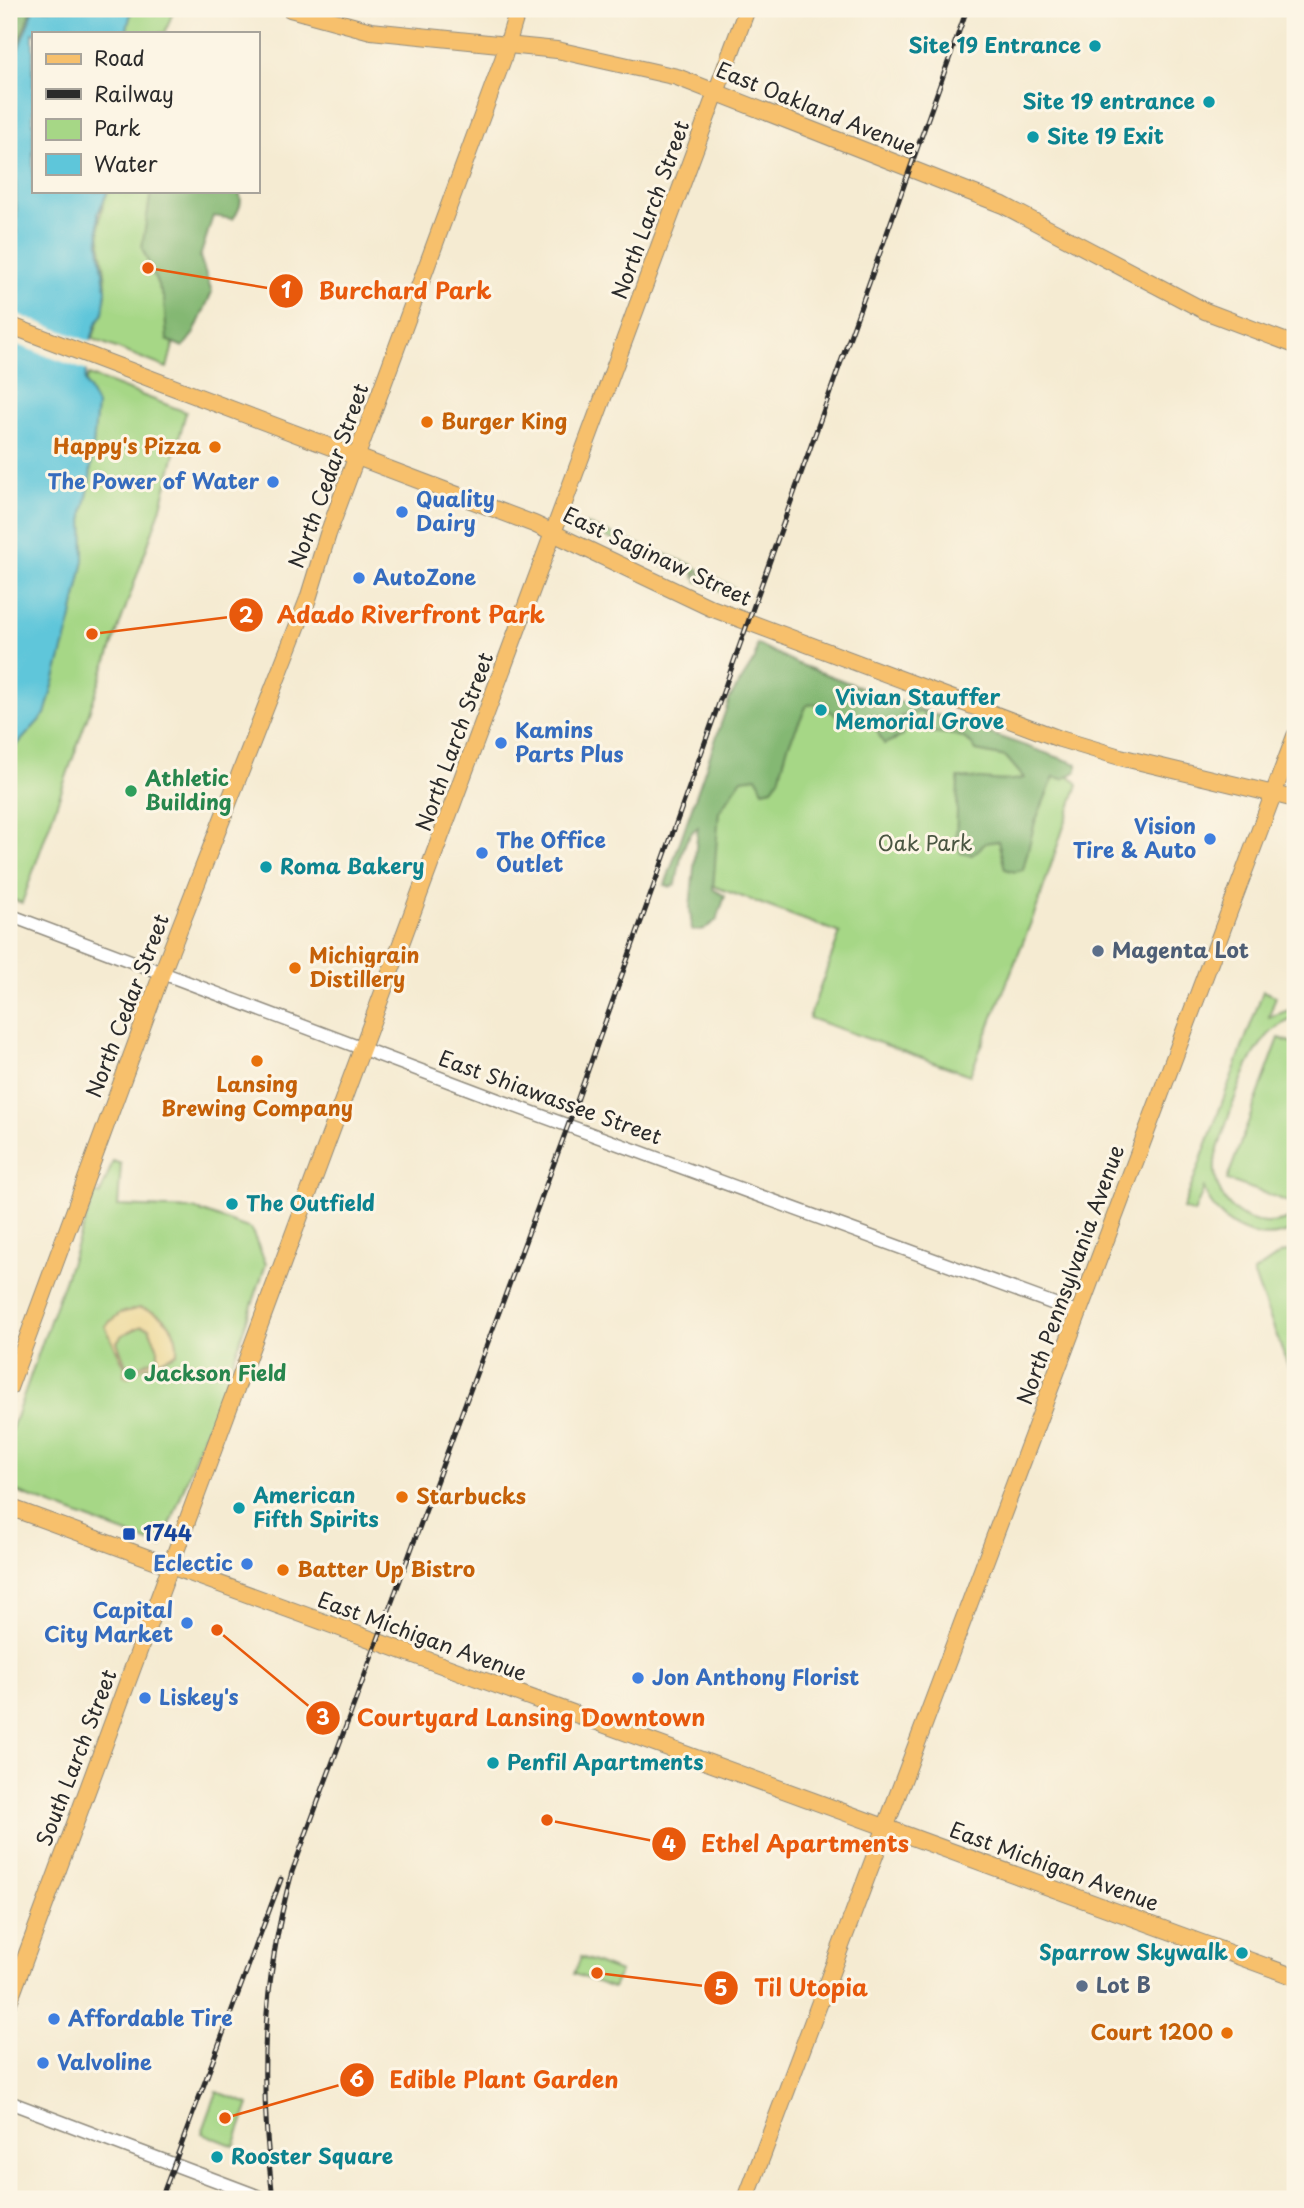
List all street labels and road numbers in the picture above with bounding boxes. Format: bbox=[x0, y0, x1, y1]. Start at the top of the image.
street label: East Oakland Avenue bbox=[712, 52, 922, 162]
street label: North Larch Street bbox=[602, 115, 696, 303]
street label: North Cedar Street bbox=[279, 378, 375, 572]
street label: East Saginaw Street bbox=[558, 497, 757, 613]
street label: North Larch Street bbox=[406, 647, 500, 835]
street label: North Cedar Street bbox=[76, 909, 176, 1102]
street label: East Shiawassee Street bbox=[435, 1041, 667, 1151]
street label: North Pennsylvania Avenue bbox=[1007, 1140, 1131, 1409]
street label: East Michigan Avenue bbox=[314, 1582, 532, 1688]
street label: South Larch Street bbox=[27, 1664, 124, 1850]
street label: East Michigan Avenue bbox=[946, 1812, 1164, 1918]

